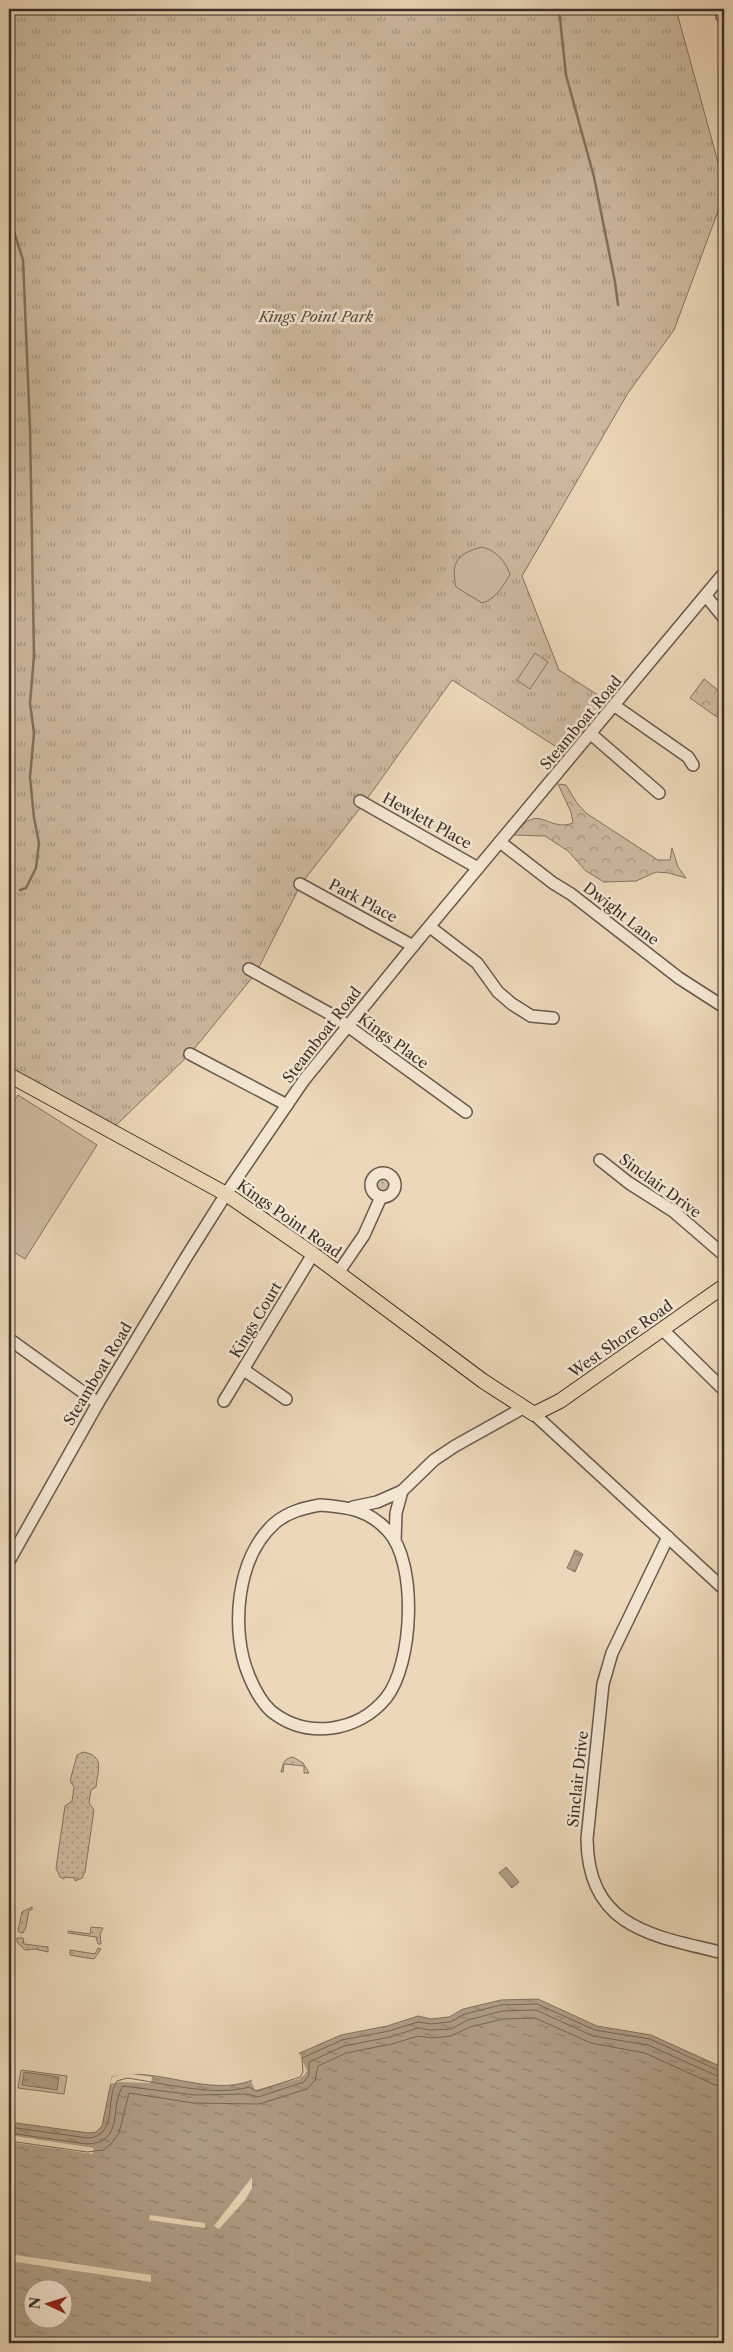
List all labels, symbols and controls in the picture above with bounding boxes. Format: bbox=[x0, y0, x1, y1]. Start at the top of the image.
park label: Kings Point Park bbox=[258, 307, 373, 326]
street label: Steamboat Road bbox=[536, 672, 626, 774]
street label: Hewlett Place bbox=[379, 788, 475, 853]
street label: Park Place bbox=[326, 875, 401, 927]
street label: Dwight Lane bbox=[580, 878, 663, 949]
street label: Steamboat Road bbox=[278, 983, 365, 1087]
street label: Kings Place bbox=[354, 1009, 432, 1073]
street label: Sinclair Drive bbox=[616, 1149, 705, 1222]
street label: Kings Point Road bbox=[233, 1175, 345, 1262]
street label: Kings Court bbox=[225, 1278, 286, 1361]
street label: West Shore Road bbox=[564, 1296, 676, 1382]
street label: Steamboat Road bbox=[59, 1319, 136, 1429]
street label: Sinclair Drive bbox=[563, 1730, 592, 1828]
north arrow bbox=[22, 2280, 72, 2330]
text: N bbox=[26, 2296, 44, 2310]

